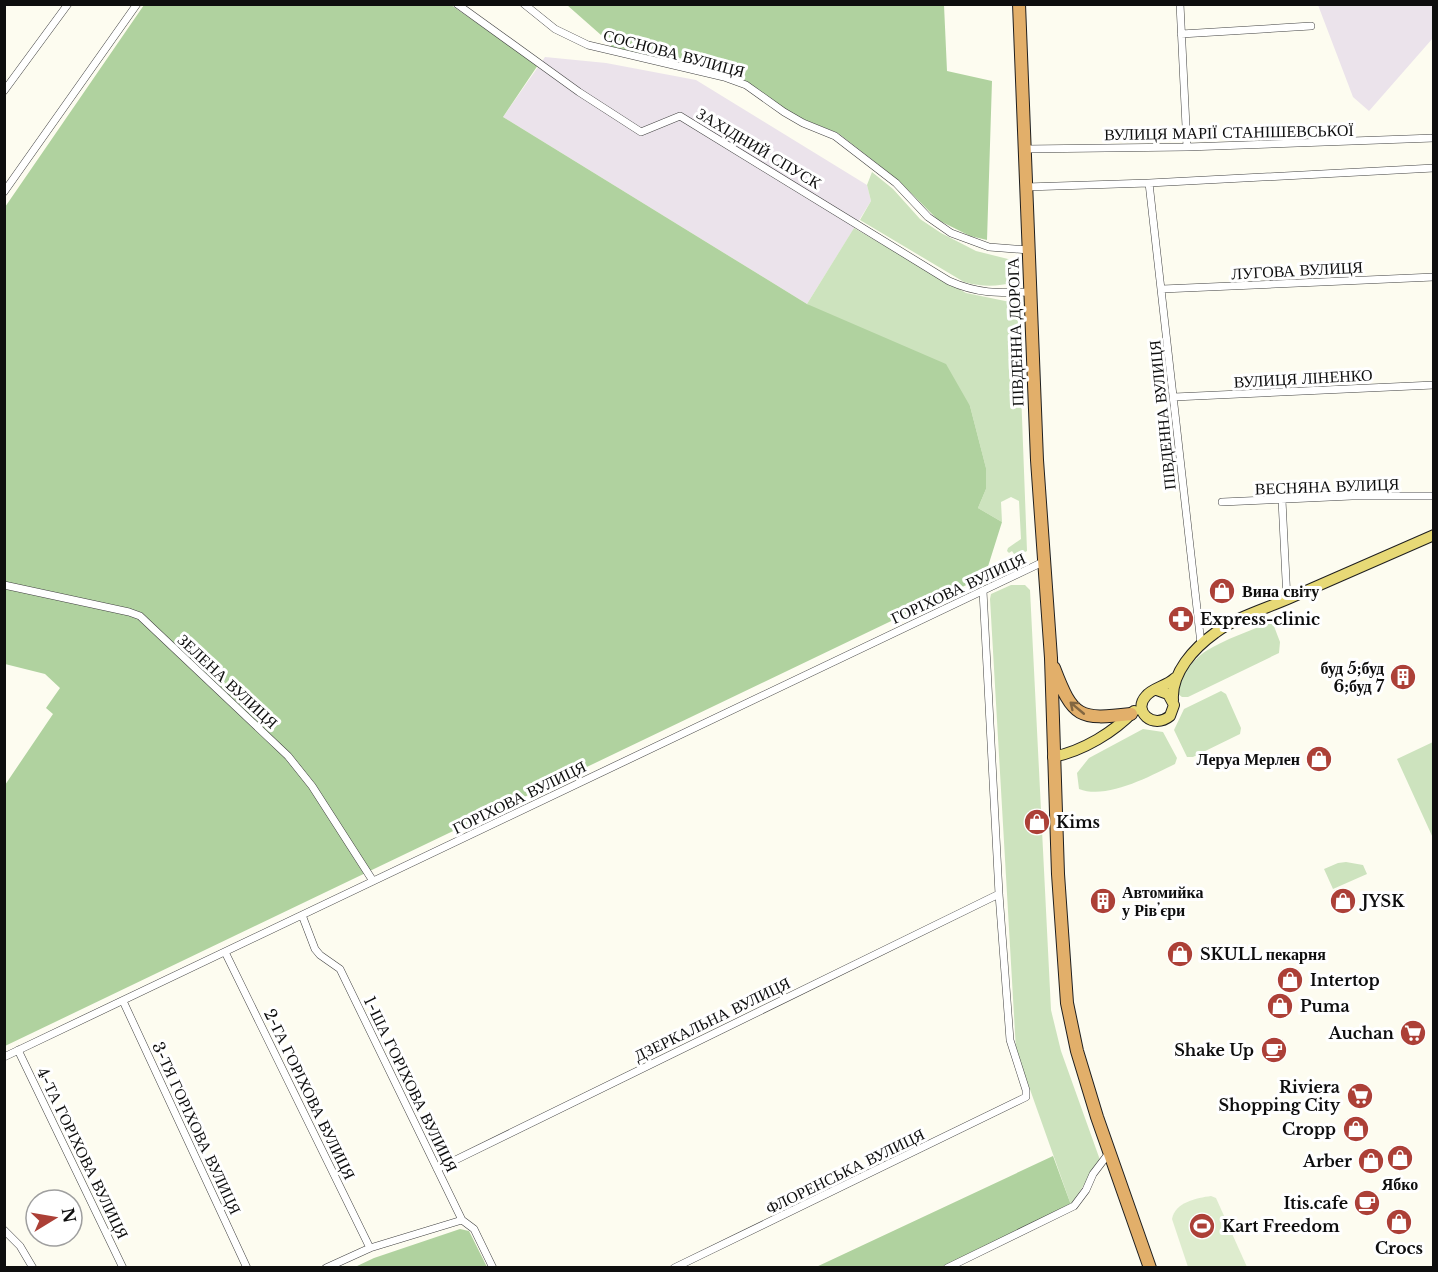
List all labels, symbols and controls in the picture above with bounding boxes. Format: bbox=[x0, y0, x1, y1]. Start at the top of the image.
street label: СОСНОВА ВУЛИЦЯ bbox=[601, 25, 747, 82]
street label: ЗАХІДНИЙ СПУСК bbox=[693, 103, 825, 193]
street label: ВУЛИЦЯ МАРІЇ СТАНІШЕВСЬКОЇ bbox=[1104, 120, 1354, 144]
street label: ПІВДЕННА ДОРОГА bbox=[1002, 257, 1028, 407]
street label: ЛУГОВА ВУЛИЦЯ bbox=[1231, 257, 1364, 283]
street label: ПІВДЕННА ВУЛИЦЯ bbox=[1144, 339, 1180, 491]
street label: ВУЛИЦЯ ЛІНЕНКО bbox=[1233, 364, 1373, 392]
street label: ВЕСНЯНА ВУЛИЦЯ bbox=[1254, 473, 1400, 499]
street label: ГОРІХОВА ВУЛИЦЯ bbox=[887, 548, 1029, 628]
shop icon: Вина світу bbox=[1207, 576, 1237, 606]
place label: Вина світу bbox=[1242, 581, 1319, 601]
pharmacy icon: Express-clinic bbox=[1166, 604, 1196, 634]
place label: Express-clinic bbox=[1200, 609, 1320, 629]
street label: ЗЕЛЕНА ВУЛИЦЯ bbox=[174, 630, 282, 733]
place label: буд 5;буд 6;буд 7 bbox=[1321, 658, 1385, 696]
building icon: буд 5;буд 6;буд 7 bbox=[1388, 662, 1418, 692]
one-way arrow bbox=[1070, 701, 1085, 715]
shop icon: Леруа Мерлен bbox=[1304, 744, 1334, 774]
place label: Леруа Мерлен bbox=[1197, 749, 1300, 769]
street label: ГОРІХОВА ВУЛИЦЯ bbox=[449, 756, 589, 838]
shop icon: Kims bbox=[1022, 807, 1052, 837]
place label: Kims bbox=[1056, 812, 1100, 832]
place label: Автомийка у Рівʼєри bbox=[1122, 882, 1203, 920]
building icon: Автомийка у Рівʼєри bbox=[1088, 886, 1118, 916]
shop icon: JYSK bbox=[1328, 886, 1358, 916]
place label: JYSK bbox=[1359, 891, 1405, 911]
shop icon: SKULL пекарня bbox=[1165, 939, 1195, 969]
place label: SKULL пекарня bbox=[1200, 944, 1326, 964]
shop icon: Intertop bbox=[1275, 965, 1305, 995]
place label: Intertop bbox=[1310, 970, 1380, 990]
street label: ДЗЕРКАЛЬНА ВУЛИЦЯ bbox=[631, 972, 794, 1066]
shop icon: Puma bbox=[1265, 991, 1295, 1021]
street label: 1-ША ГОРІХОВА ВУЛИЦЯ bbox=[360, 993, 462, 1175]
place label: Puma bbox=[1300, 996, 1350, 1016]
street label: 2-ГА ГОРІХОВА ВУЛИЦЯ bbox=[260, 1005, 360, 1183]
supermarket icon: Auchan bbox=[1398, 1018, 1428, 1048]
place label: Auchan bbox=[1328, 1023, 1394, 1043]
cafe icon: Shake Up bbox=[1259, 1035, 1289, 1065]
street label: 3-ТЯ ГОРІХОВА ВУЛИЦЯ bbox=[148, 1039, 246, 1218]
place label: Shake Up bbox=[1174, 1040, 1254, 1060]
street label: 4-ТА ГОРІХОВА ВУЛИЦЯ bbox=[33, 1064, 133, 1242]
place label: Riviera Shopping City bbox=[1218, 1077, 1341, 1115]
supermarket icon: Riviera Shopping City bbox=[1345, 1081, 1375, 1111]
shop icon: Cropp bbox=[1341, 1114, 1371, 1144]
place label: Cropp bbox=[1282, 1119, 1336, 1139]
street label: ФЛОРЕНСЬКА ВУЛИЦЯ bbox=[762, 1124, 928, 1218]
shop icon: Ябко bbox=[1385, 1143, 1415, 1173]
shop icon: Arber bbox=[1356, 1146, 1386, 1176]
place label: Arber bbox=[1302, 1151, 1352, 1171]
place label: Ябко bbox=[1382, 1174, 1418, 1194]
north arrow bbox=[24, 1188, 84, 1248]
cafe icon: Itis.cafe bbox=[1352, 1188, 1382, 1218]
place label: Itis.cafe bbox=[1283, 1193, 1348, 1213]
text: N bbox=[57, 1206, 80, 1224]
shop icon: Crocs bbox=[1384, 1207, 1414, 1237]
sports icon: Kart Freedom bbox=[1187, 1211, 1217, 1241]
place label: Kart Freedom bbox=[1222, 1216, 1340, 1236]
place label: Crocs bbox=[1375, 1238, 1423, 1258]

